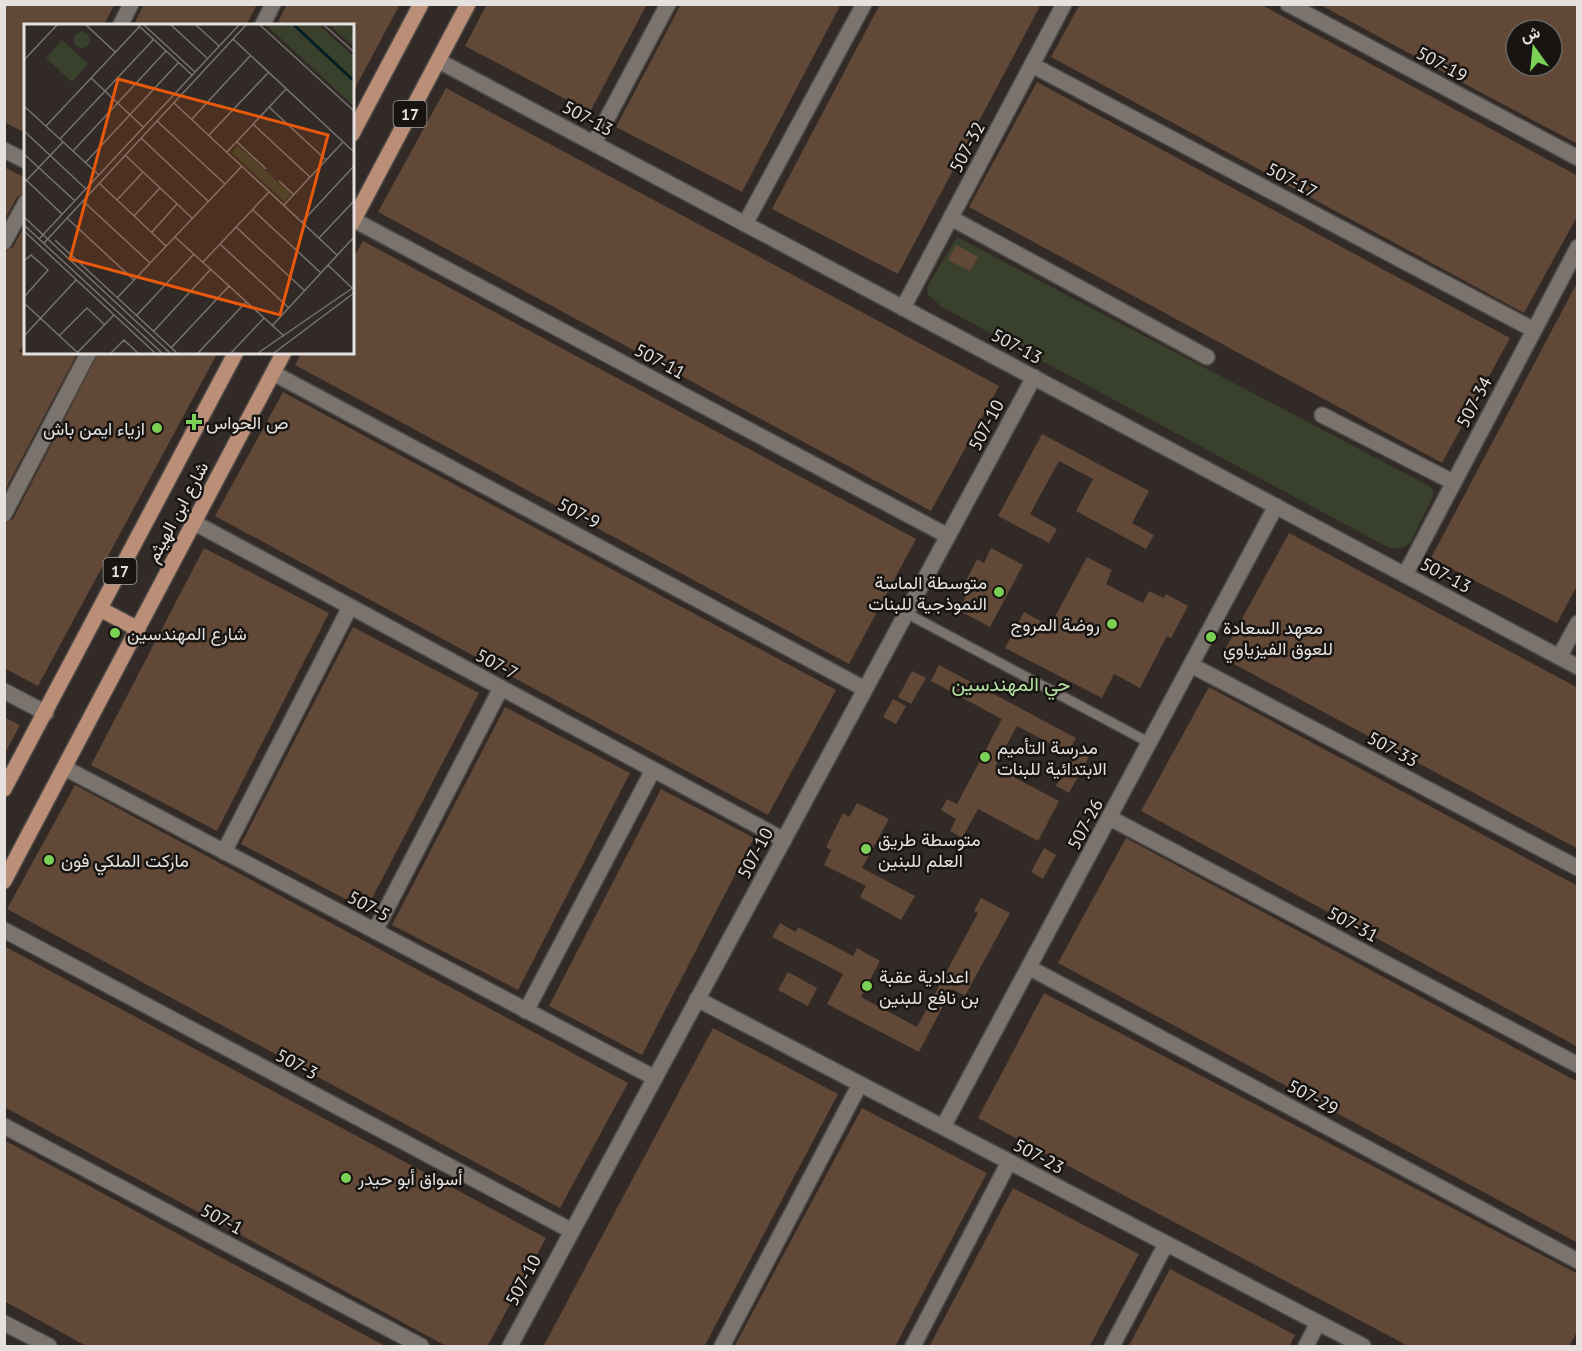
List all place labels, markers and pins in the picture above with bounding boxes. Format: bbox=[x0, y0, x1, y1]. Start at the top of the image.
place label: ص الحواس bbox=[206, 411, 288, 434]
marker: ص الحواس bbox=[187, 415, 201, 429]
place label: ازياء ايمن باش bbox=[43, 417, 145, 440]
marker: ازياء ايمن باش bbox=[150, 421, 164, 435]
place label: متوسطة الماسة النموذجية للبنات bbox=[868, 571, 987, 615]
marker: متوسطة الماسة النموذجية للبنات bbox=[992, 585, 1006, 599]
place label: روضة المروج bbox=[1011, 613, 1100, 637]
place label: معهد السعادة للعوق الفيزياوي bbox=[1223, 616, 1333, 664]
marker: روضة المروج bbox=[1105, 617, 1119, 631]
place label: شارع المهندسين bbox=[127, 622, 247, 646]
marker: شارع المهندسين bbox=[108, 626, 122, 640]
marker: معهد السعادة للعوق الفيزياوي bbox=[1204, 630, 1218, 644]
place label: مدرسة التأميم الابتدائية للبنات bbox=[997, 736, 1107, 780]
marker: مدرسة التأميم الابتدائية للبنات bbox=[978, 750, 992, 764]
place label: متوسطة طريق العلم للبنين bbox=[878, 828, 981, 873]
marker: متوسطة طريق العلم للبنين bbox=[859, 842, 873, 856]
place label: ماركت الملكي فون bbox=[61, 849, 189, 876]
marker: ماركت الملكي فون bbox=[42, 853, 56, 867]
place label: اعدادية عقبة بن نافع للبنين bbox=[879, 965, 979, 1010]
marker: اعدادية عقبة بن نافع للبنين bbox=[860, 979, 874, 993]
place label: أسواق أبو حيدر bbox=[357, 1167, 462, 1190]
marker: أسواق أبو حيدر bbox=[339, 1171, 353, 1185]

